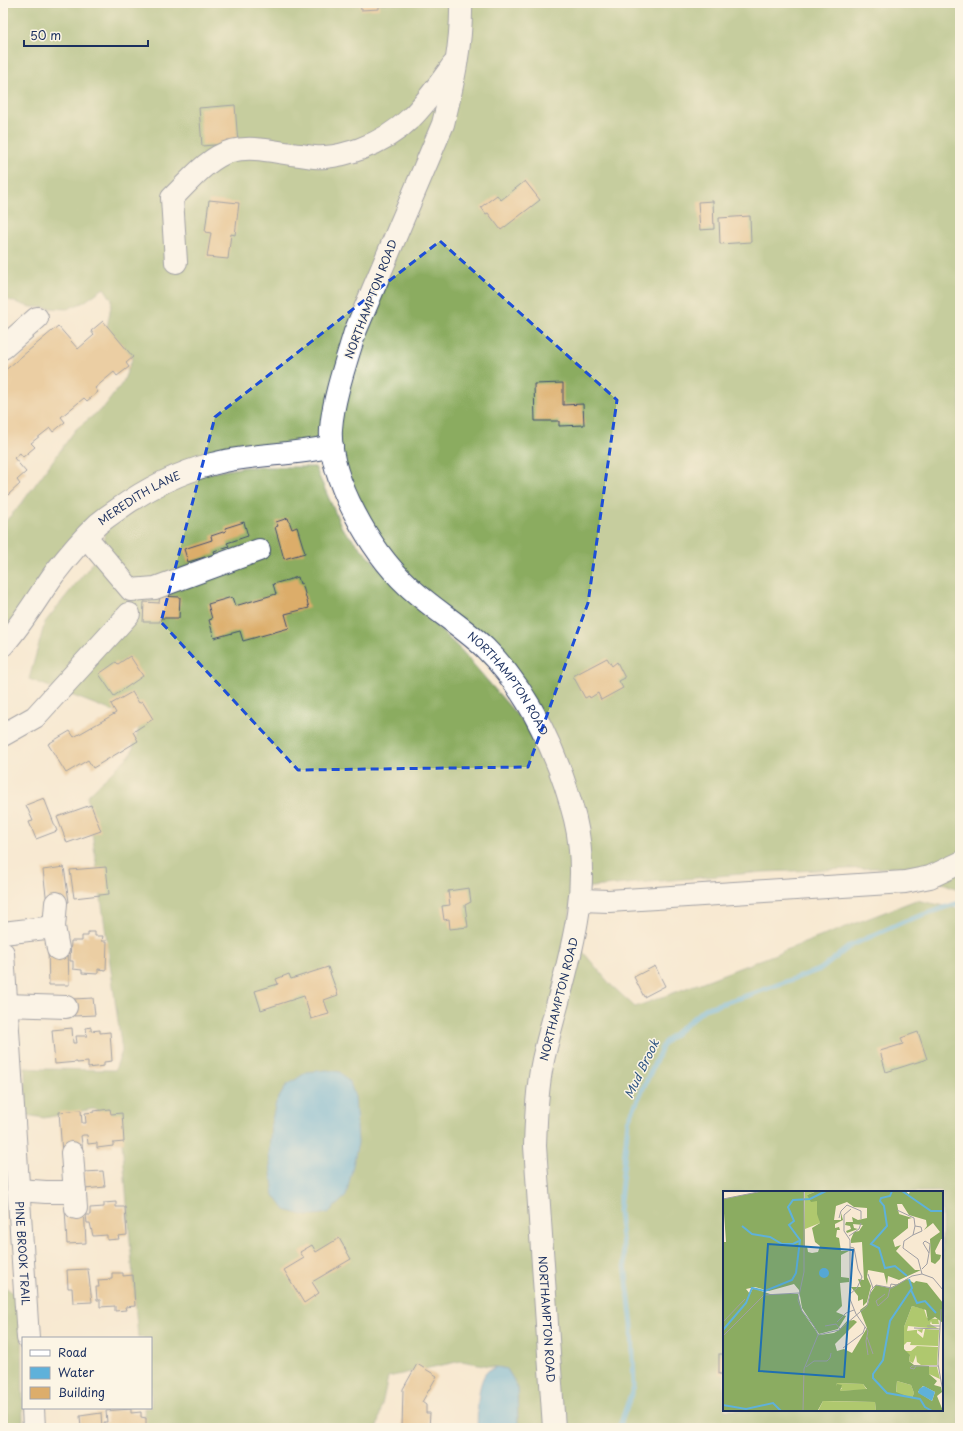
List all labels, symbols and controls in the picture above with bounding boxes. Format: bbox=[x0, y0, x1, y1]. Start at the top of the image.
scale bar bbox=[24, 22, 148, 48]
text: 50 m bbox=[30, 26, 61, 44]
street label: NORTHAMPTON ROAD bbox=[340, 237, 401, 361]
street label: MEREDITH LANE bbox=[94, 467, 183, 529]
street label: NORTHAMPTON ROAD bbox=[464, 627, 553, 738]
street label: NORTHAMPTON ROAD bbox=[535, 935, 582, 1062]
water label: Mud Brook bbox=[619, 1035, 664, 1101]
inset map bbox=[723, 1191, 943, 1411]
street label: PINE BROOK TRAIL bbox=[11, 1201, 35, 1307]
street label: NORTHAMPTON ROAD bbox=[534, 1255, 560, 1383]
legend bbox=[22, 1337, 152, 1409]
text: Road bbox=[58, 1343, 87, 1361]
text: Water bbox=[58, 1363, 95, 1381]
text: Building bbox=[58, 1383, 105, 1401]

